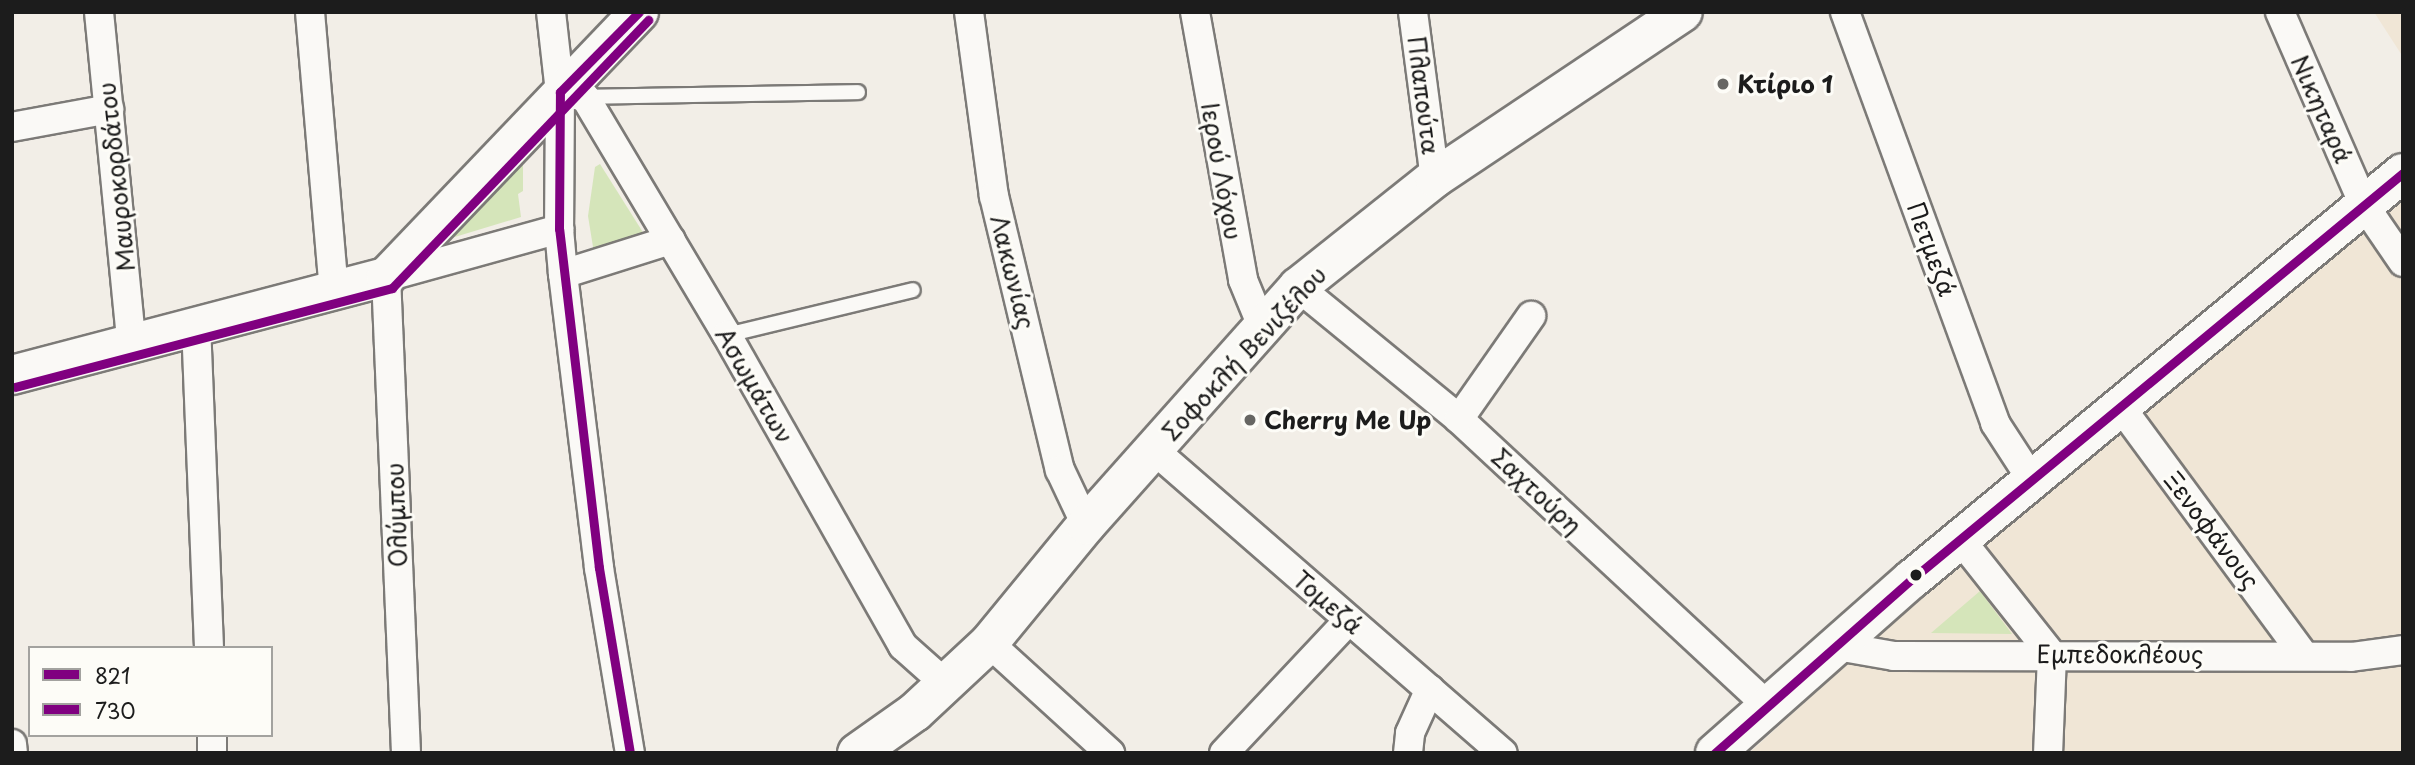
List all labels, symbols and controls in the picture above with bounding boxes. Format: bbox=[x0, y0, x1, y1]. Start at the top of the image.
street label: Πλαπούτα bbox=[1402, 34, 1446, 156]
street label: Νικηταρά bbox=[2285, 51, 2359, 167]
place label: Κτίριο 1 bbox=[1737, 70, 1834, 98]
marker: Κτίριο 1 bbox=[1715, 76, 1731, 92]
street label: Μαυροκορδάτου bbox=[92, 81, 140, 273]
street label: Ιερού Λόχου bbox=[1196, 101, 1248, 241]
street label: Πετμεζά bbox=[1902, 198, 1962, 300]
street label: Λακωνίας bbox=[985, 212, 1041, 332]
street label: Σοφοκλή Βενιζέλου bbox=[1156, 260, 1332, 446]
street label: Ασωμάτων bbox=[710, 322, 800, 448]
place label: Cherry Me Up bbox=[1264, 406, 1432, 434]
marker: Cherry Me Up bbox=[1242, 412, 1258, 428]
street label: Σαχτούρη bbox=[1486, 442, 1588, 540]
street label: Ολύμπου bbox=[380, 462, 412, 568]
street label: Ξενοφάνους bbox=[2158, 466, 2266, 594]
street label: Τομεζά bbox=[1288, 564, 1368, 640]
unlabelled marker bbox=[1909, 568, 1923, 582]
street label: Εμπεδοκλέους bbox=[2037, 640, 2203, 668]
legend bbox=[28, 646, 273, 737]
text: 821 bbox=[95, 659, 131, 691]
text: 730 bbox=[95, 694, 136, 726]

